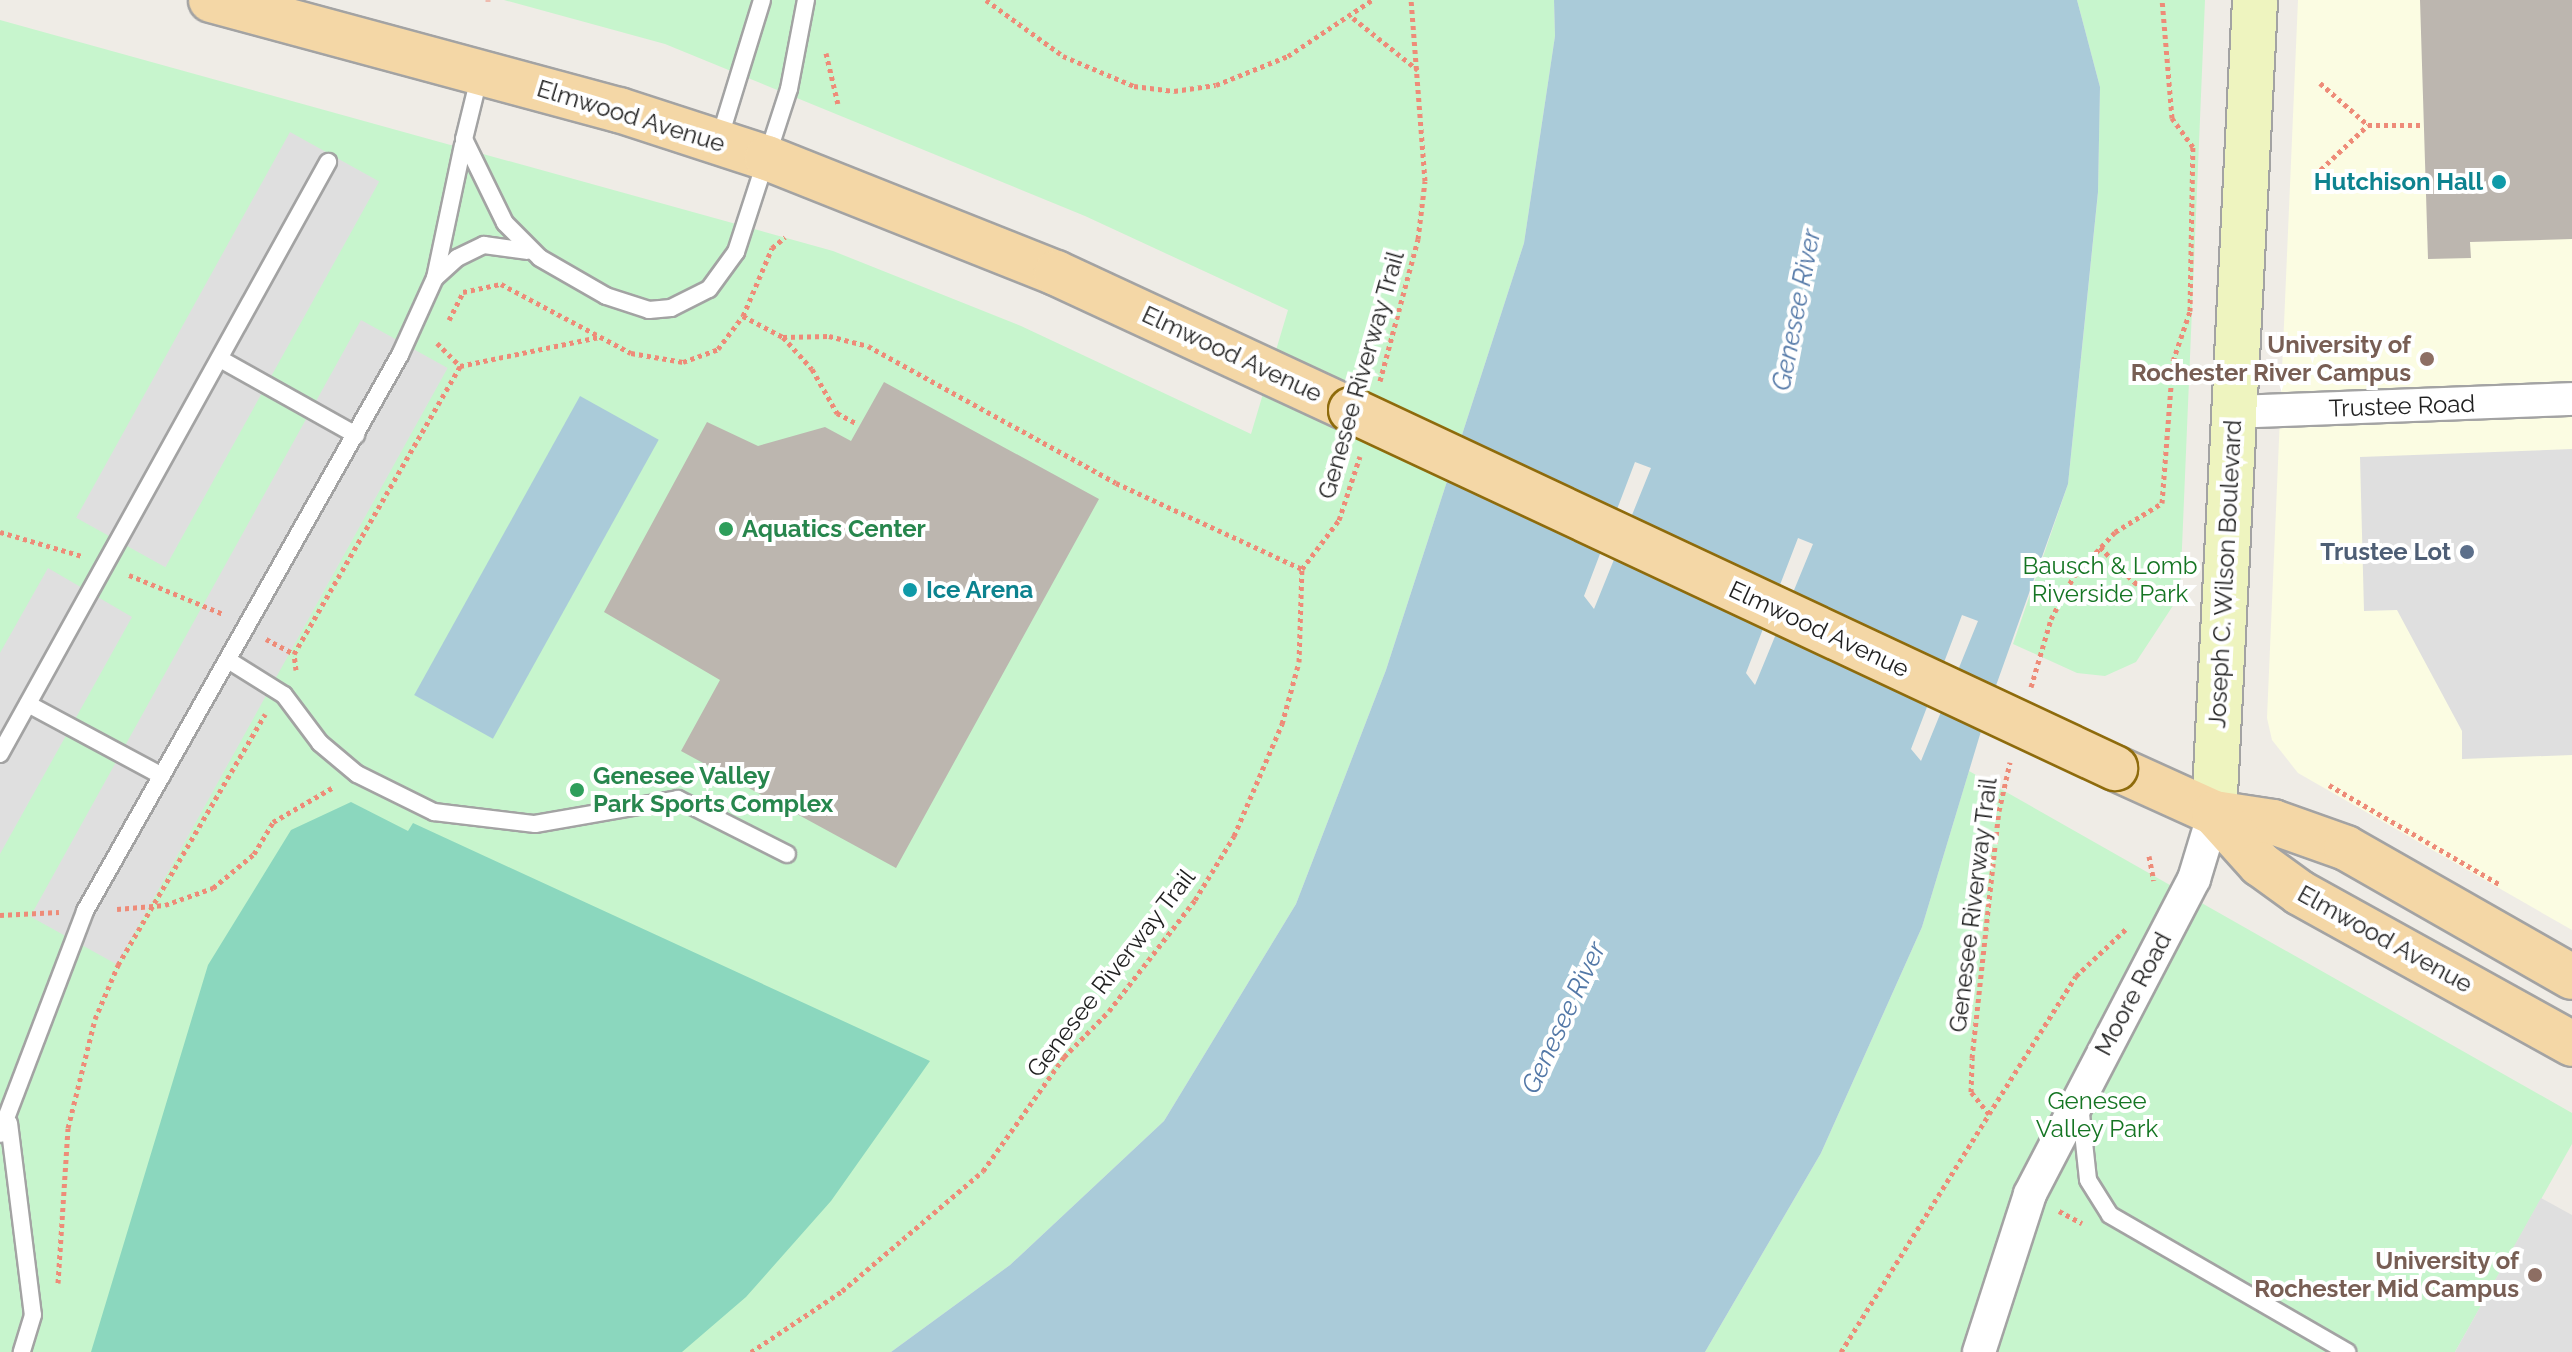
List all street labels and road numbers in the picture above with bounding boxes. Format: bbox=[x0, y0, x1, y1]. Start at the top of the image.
street label: Elmwood Avenue bbox=[533, 74, 729, 158]
street label: Genesee Riverway Trail bbox=[1312, 247, 1410, 503]
street label: Elmwood Avenue bbox=[1137, 300, 1327, 408]
street label: Trustee Road bbox=[2328, 389, 2476, 423]
street label: Joseph C. Wilson Boulevard bbox=[2203, 419, 2247, 729]
street label: Elmwood Avenue bbox=[1724, 575, 1914, 683]
street label: Genesee Riverway Trail bbox=[1943, 775, 2003, 1035]
street label: Genesee Riverway Trail bbox=[1020, 863, 1202, 1083]
street label: Elmwood Avenue bbox=[2292, 879, 2478, 999]
street label: Moore Road bbox=[2089, 928, 2177, 1060]

